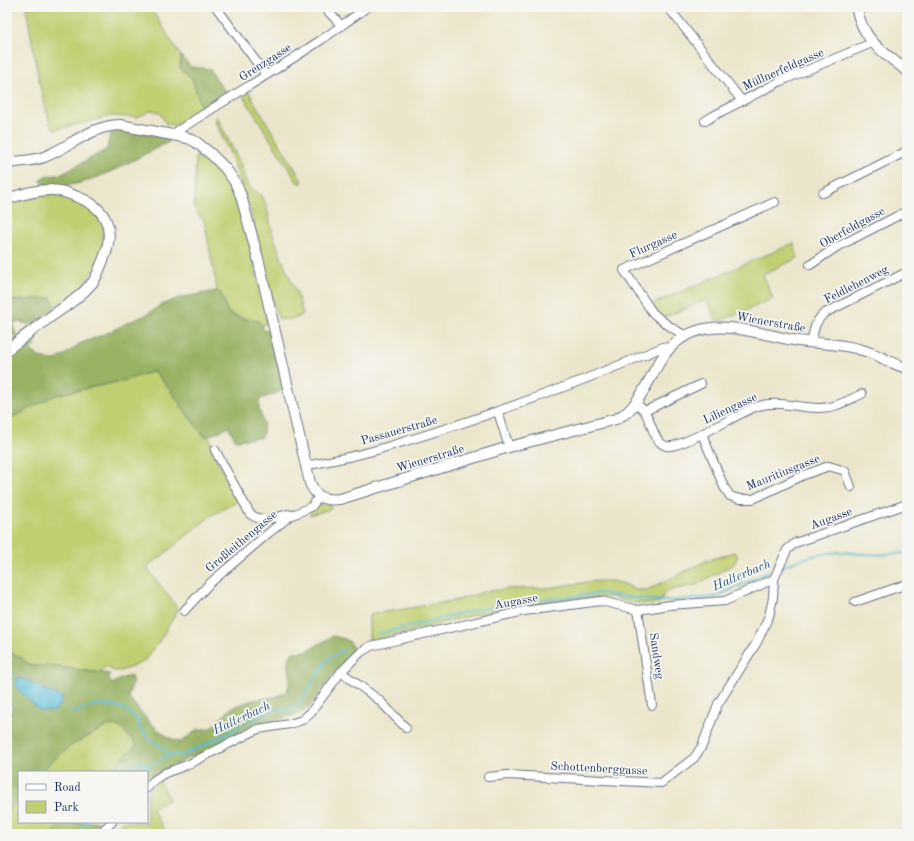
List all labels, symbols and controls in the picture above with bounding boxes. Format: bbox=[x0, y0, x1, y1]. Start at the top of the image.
street label: Grenzgasse bbox=[237, 41, 294, 84]
street label: Müllnerfeldgasse bbox=[741, 47, 826, 93]
street label: Oberfeldgasse bbox=[818, 205, 887, 251]
street label: Flurgasse bbox=[628, 229, 680, 261]
street label: Feldlehenweg bbox=[822, 263, 891, 306]
street label: Wienerstraße bbox=[735, 311, 807, 335]
street label: Liliengasse bbox=[702, 391, 760, 427]
street label: Passauerstraße bbox=[360, 414, 439, 448]
street label: Wienerstraße bbox=[395, 443, 466, 475]
street label: Mauritiusgasse bbox=[745, 453, 822, 493]
street label: Augasse bbox=[809, 506, 854, 532]
street label: Großleithengasse bbox=[204, 508, 280, 575]
water label: Halterbach bbox=[710, 557, 773, 594]
street label: Augasse bbox=[494, 592, 539, 612]
street label: Sandweg bbox=[647, 632, 665, 681]
water label: Halterbach bbox=[210, 699, 273, 738]
street label: Schottenberggasse bbox=[550, 760, 648, 778]
legend bbox=[18, 771, 148, 823]
text: Road bbox=[54, 782, 81, 794]
text: Park bbox=[54, 802, 79, 814]

